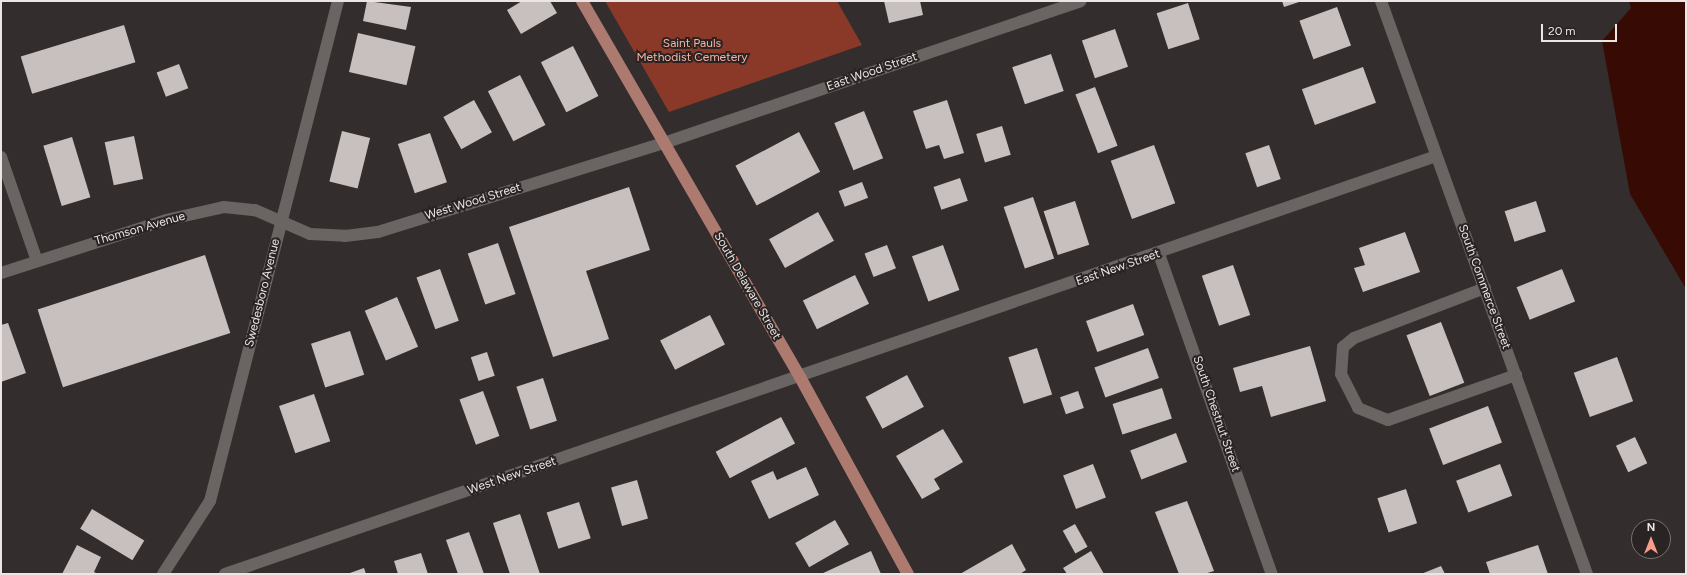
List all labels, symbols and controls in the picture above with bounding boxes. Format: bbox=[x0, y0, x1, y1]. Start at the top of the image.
scale bar bbox=[1543, 16, 1619, 42]
text: 20 m bbox=[1548, 24, 1576, 38]
park label: Saint Pauls Methodist Cemetery bbox=[636, 37, 748, 65]
street label: East Wood Street bbox=[825, 50, 919, 94]
street label: West Wood Street bbox=[423, 181, 523, 223]
street label: Thomson Avenue bbox=[93, 209, 187, 249]
street label: South Commerce Street bbox=[1455, 223, 1513, 351]
street label: South Delaware Street bbox=[710, 230, 784, 342]
street label: Swedesboro Avenue bbox=[243, 237, 283, 349]
street label: East New Street bbox=[1074, 247, 1162, 289]
street label: South Chestnut Street bbox=[1189, 354, 1243, 474]
street label: West New Street bbox=[466, 454, 558, 498]
north arrow bbox=[1631, 519, 1671, 559]
text: N bbox=[1647, 521, 1655, 534]

